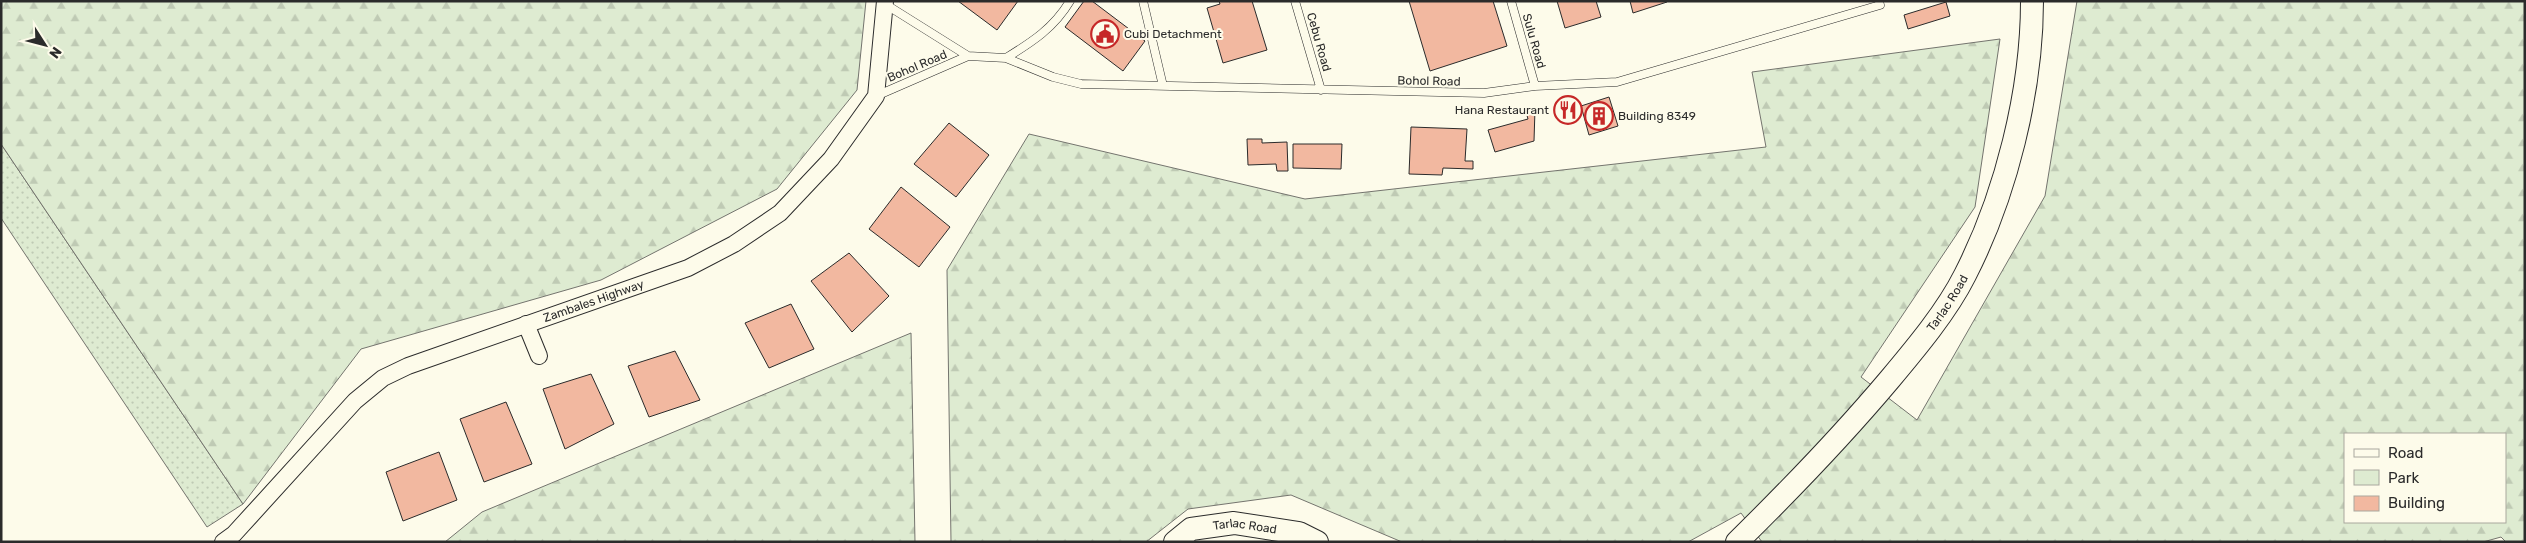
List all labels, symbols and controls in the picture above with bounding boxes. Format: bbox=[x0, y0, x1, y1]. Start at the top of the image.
street label: Cebu Road bbox=[1304, 11, 1334, 73]
street label: Sulu Road bbox=[1520, 12, 1548, 70]
public building icon: Cubi Detachment bbox=[1090, 19, 1120, 49]
north arrow bbox=[20, 20, 70, 70]
place label: Cubi Detachment bbox=[1124, 27, 1222, 41]
text: N bbox=[45, 43, 65, 61]
street label: Bohol Road bbox=[885, 47, 949, 85]
street label: Bohol Road bbox=[1397, 73, 1461, 89]
restaurant icon: Hana Restaurant bbox=[1553, 95, 1583, 125]
building icon: Building 8349 bbox=[1584, 101, 1614, 131]
place label: Hana Restaurant bbox=[1455, 103, 1549, 117]
place label: Building 8349 bbox=[1618, 109, 1696, 123]
street label: Tarlac Road bbox=[1924, 272, 1971, 334]
street label: Zambales Highway bbox=[542, 277, 646, 325]
legend bbox=[2344, 433, 2506, 523]
text: Road bbox=[2388, 444, 2424, 462]
text: Park bbox=[2388, 469, 2419, 487]
text: Building bbox=[2388, 494, 2445, 512]
street label: Tarlac Road bbox=[1212, 516, 1278, 536]

